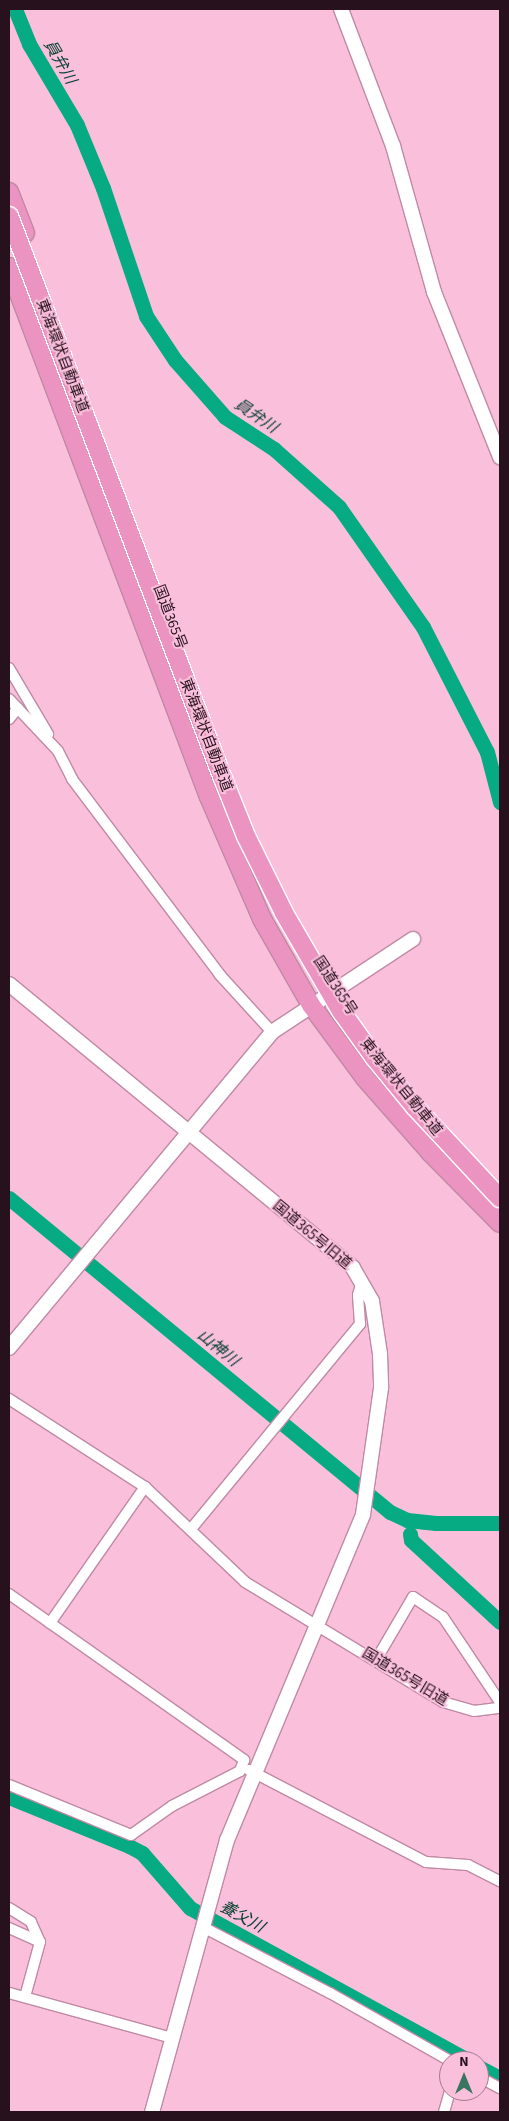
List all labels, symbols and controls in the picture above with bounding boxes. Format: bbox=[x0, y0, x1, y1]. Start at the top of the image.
water label: 員弁川 bbox=[40, 36, 80, 88]
street label: 東海環状自動車道 bbox=[32, 297, 92, 415]
water label: 員弁川 bbox=[231, 395, 281, 437]
street label: 国道365号 bbox=[150, 582, 190, 652]
street label: 東海環状自動車道 bbox=[176, 676, 236, 794]
street label: 国道365号 bbox=[309, 953, 361, 1019]
street label: 東海環状自動車道 bbox=[356, 1035, 446, 1139]
street label: 国道365号旧道 bbox=[269, 1197, 355, 1273]
water label: 山神川 bbox=[193, 1325, 243, 1371]
street label: 国道365号旧道 bbox=[359, 1644, 451, 1710]
water label: 養父川 bbox=[216, 1897, 268, 1937]
north arrow bbox=[439, 2051, 489, 2101]
text: N bbox=[459, 2052, 469, 2072]

